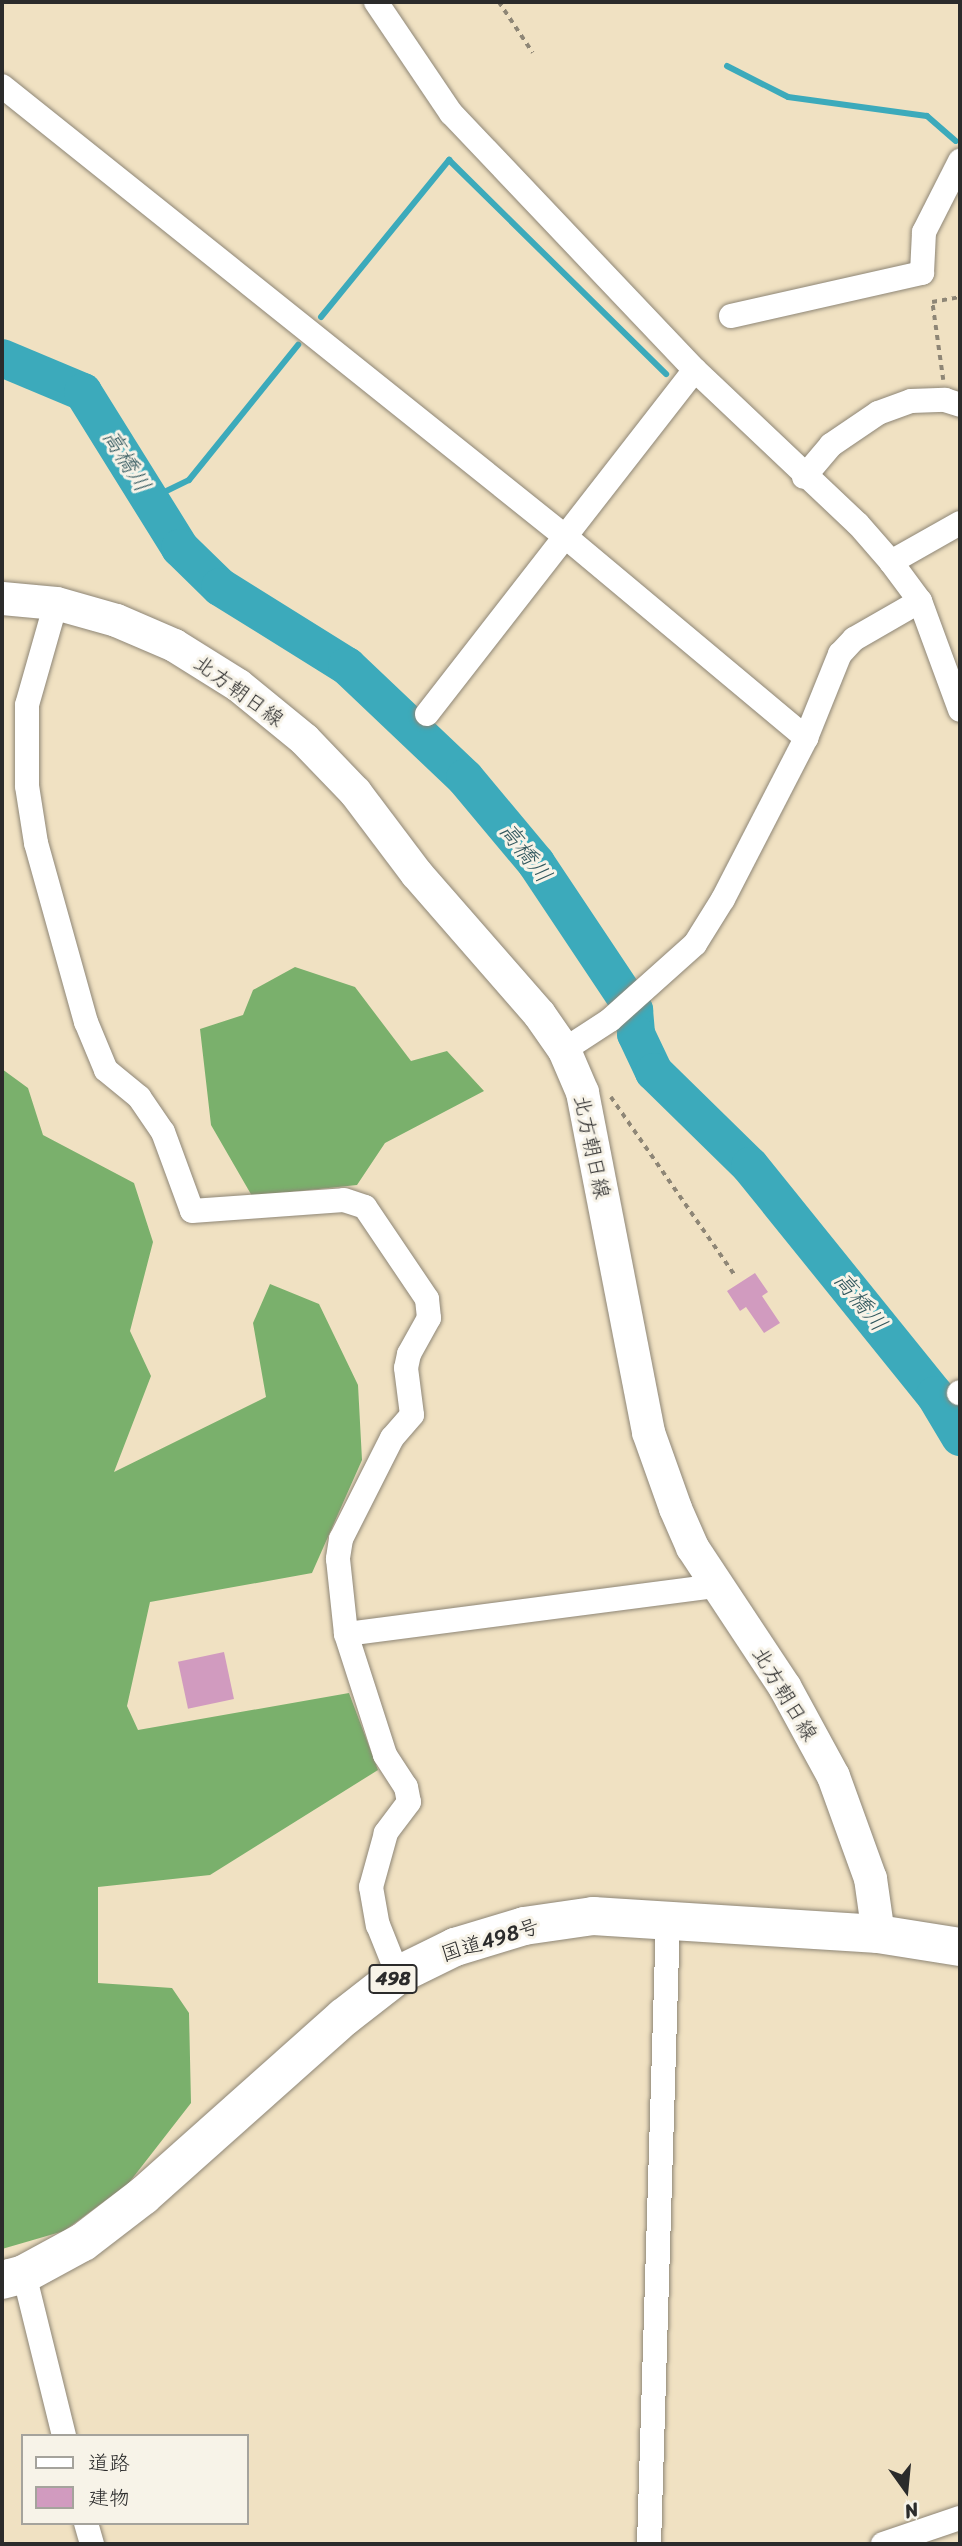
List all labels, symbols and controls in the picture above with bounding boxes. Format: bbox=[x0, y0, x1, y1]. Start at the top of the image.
water label: 高橋川 bbox=[96, 424, 156, 498]
street label: 北方朝日線 bbox=[189, 650, 289, 732]
water label: 高橋川 bbox=[493, 817, 557, 889]
street label: 北方朝日線 bbox=[569, 1093, 615, 1201]
water label: 高橋川 bbox=[828, 1267, 892, 1337]
street label: 北方朝日線 bbox=[747, 1643, 823, 1745]
street label: 国道498号 bbox=[438, 1913, 542, 1967]
road number: 498 bbox=[368, 1964, 418, 1994]
legend bbox=[21, 2434, 248, 2525]
text: 道路 bbox=[88, 2444, 130, 2482]
north arrow bbox=[871, 2455, 941, 2525]
text: 建物 bbox=[88, 2479, 130, 2517]
text: N bbox=[901, 2493, 922, 2528]

